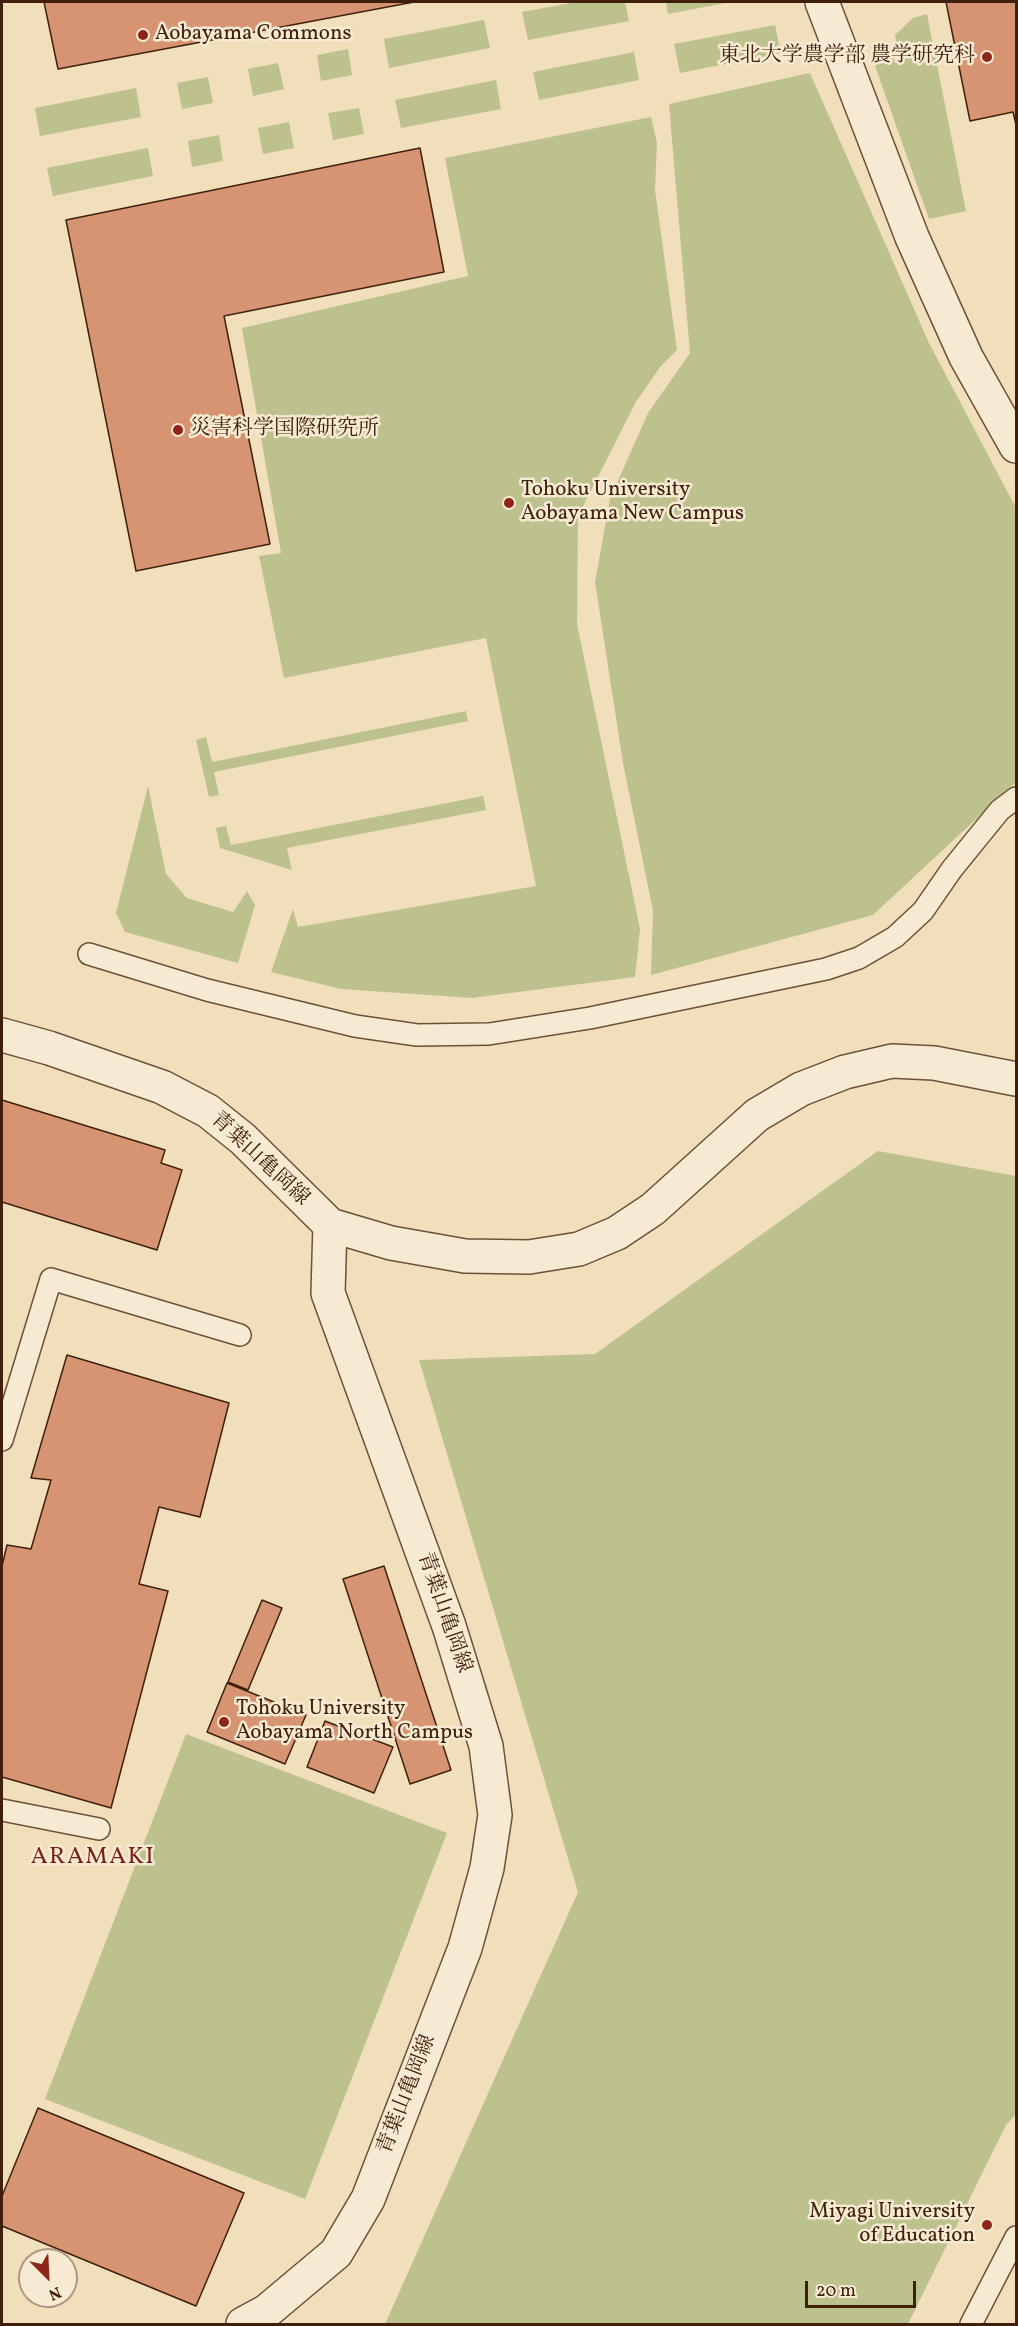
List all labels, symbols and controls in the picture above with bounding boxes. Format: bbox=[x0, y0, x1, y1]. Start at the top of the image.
place label: Aobayama Commons bbox=[155, 22, 351, 48]
marker: Aobayama Commons bbox=[136, 28, 150, 42]
place label: 東北大学農学部 農学研究科 bbox=[719, 44, 975, 70]
marker: 東北大学農学部 農学研究科 bbox=[980, 50, 994, 64]
place label: 災害科学国際研究所 bbox=[190, 417, 379, 443]
marker: 災害科学国際研究所 bbox=[171, 423, 185, 437]
place label: Tohoku University Aobayama New Campus bbox=[521, 478, 744, 528]
marker: Tohoku University Aobayama New Campus bbox=[502, 496, 516, 510]
street label: 青葉山亀岡線 bbox=[204, 1108, 314, 1212]
street label: 青葉山亀岡線 bbox=[411, 1549, 475, 1677]
place label: Tohoku University Aobayama North Campus bbox=[236, 1697, 473, 1747]
marker: Tohoku University Aobayama North Campus bbox=[217, 1715, 231, 1729]
district label: ARAMAKI bbox=[31, 1845, 155, 1873]
street label: 青葉山亀岡線 bbox=[374, 2032, 442, 2158]
place label: Miyagi University of Education bbox=[809, 2200, 975, 2250]
marker: Miyagi University of Education bbox=[980, 2218, 994, 2232]
north arrow bbox=[18, 2248, 78, 2308]
scale bar bbox=[808, 2269, 919, 2307]
text: 20 m bbox=[816, 2279, 856, 2304]
text: N bbox=[45, 2280, 64, 2305]

